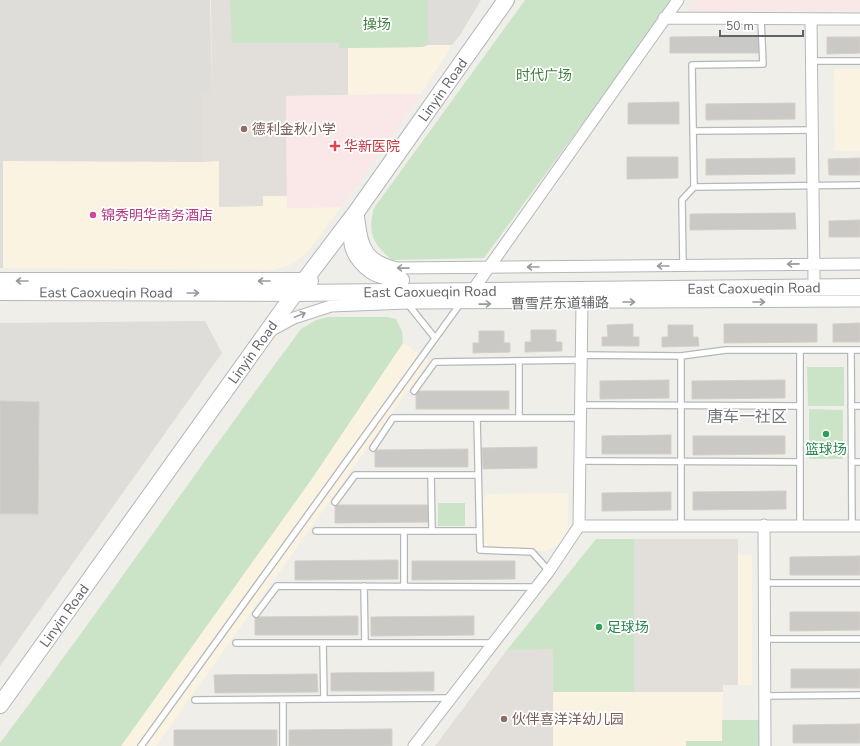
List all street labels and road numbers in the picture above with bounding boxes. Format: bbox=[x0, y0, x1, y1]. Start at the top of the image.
street label: Linyin Road bbox=[414, 55, 472, 125]
street label: East Caoxueqin Road bbox=[687, 278, 821, 299]
street label: East Caoxueqin Road bbox=[363, 282, 497, 302]
street label: East Caoxueqin Road bbox=[39, 283, 173, 303]
street label: 曹雪芹东道辅路 bbox=[511, 293, 609, 314]
street label: Linyin Road bbox=[224, 317, 282, 388]
street label: Linyin Road bbox=[35, 580, 94, 651]

